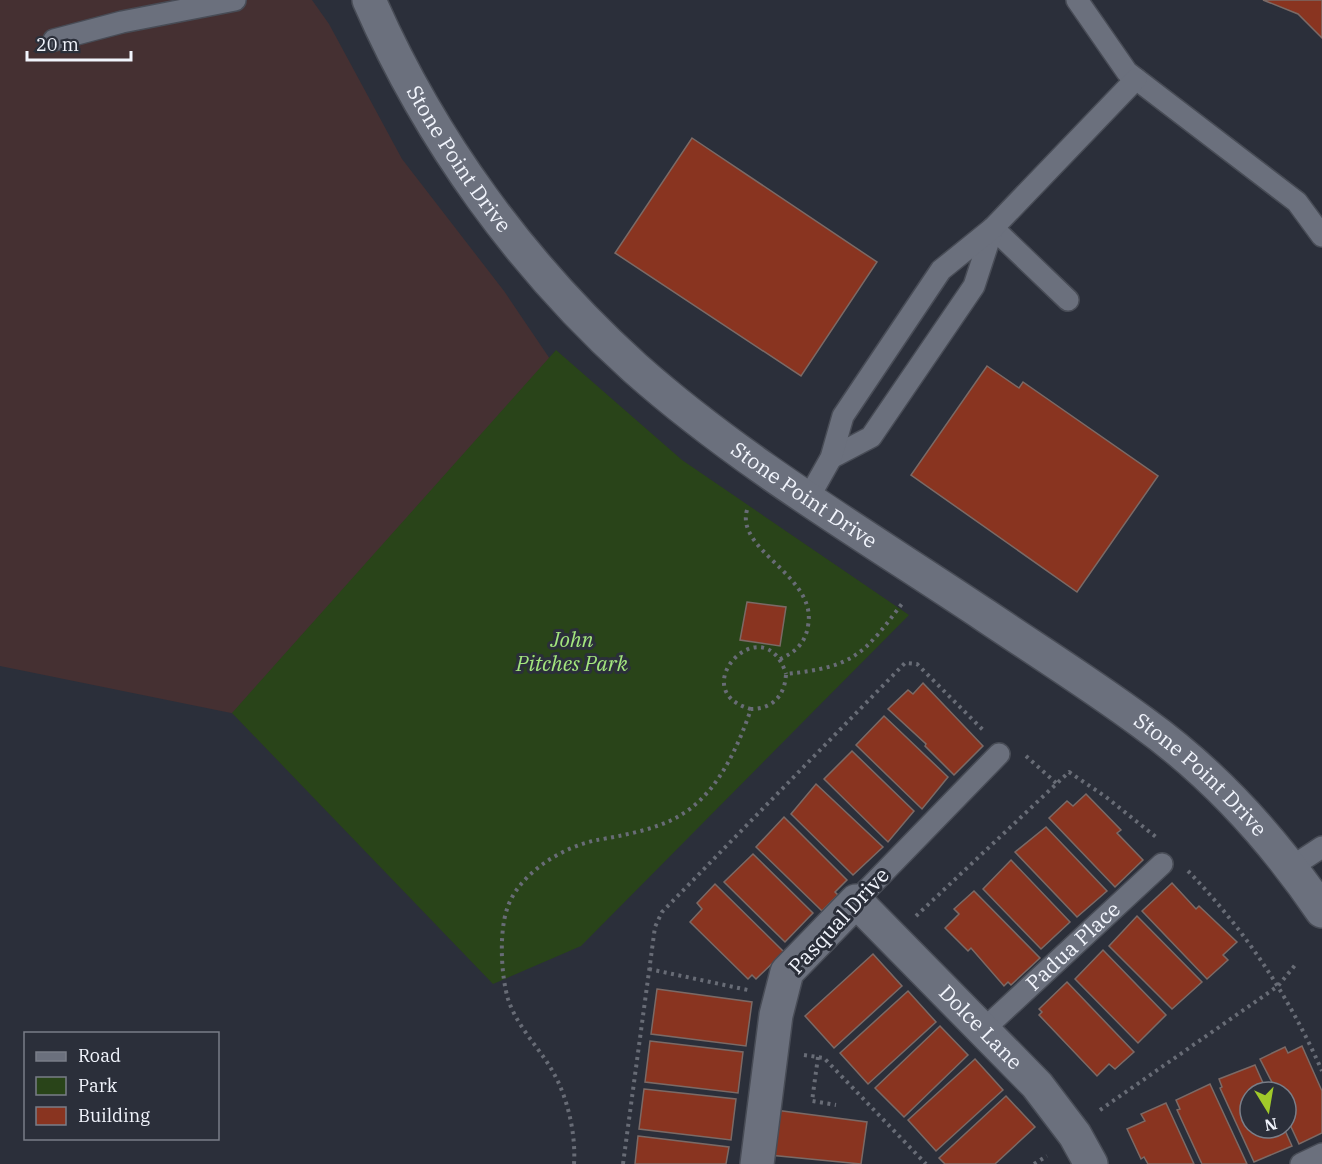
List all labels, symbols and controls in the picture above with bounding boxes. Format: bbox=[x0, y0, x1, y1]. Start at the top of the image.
scale bar bbox=[27, 24, 130, 62]
text: 20 m bbox=[36, 33, 79, 56]
street label: Stone Point Drive bbox=[401, 80, 518, 238]
street label: Stone Point Drive bbox=[726, 435, 883, 554]
park label: John Pitches Park bbox=[515, 625, 629, 677]
street label: Stone Point Drive bbox=[1129, 706, 1274, 842]
street label: Pasqual Drive bbox=[782, 861, 895, 980]
street label: Padua Place bbox=[1019, 895, 1126, 996]
street label: Dolce Lane bbox=[933, 978, 1029, 1075]
legend bbox=[24, 1032, 219, 1140]
text: Road bbox=[78, 1044, 121, 1067]
text: Park bbox=[78, 1074, 118, 1097]
north arrow bbox=[1238, 1080, 1298, 1140]
text: Building bbox=[78, 1104, 150, 1127]
text: N bbox=[1263, 1114, 1279, 1136]

